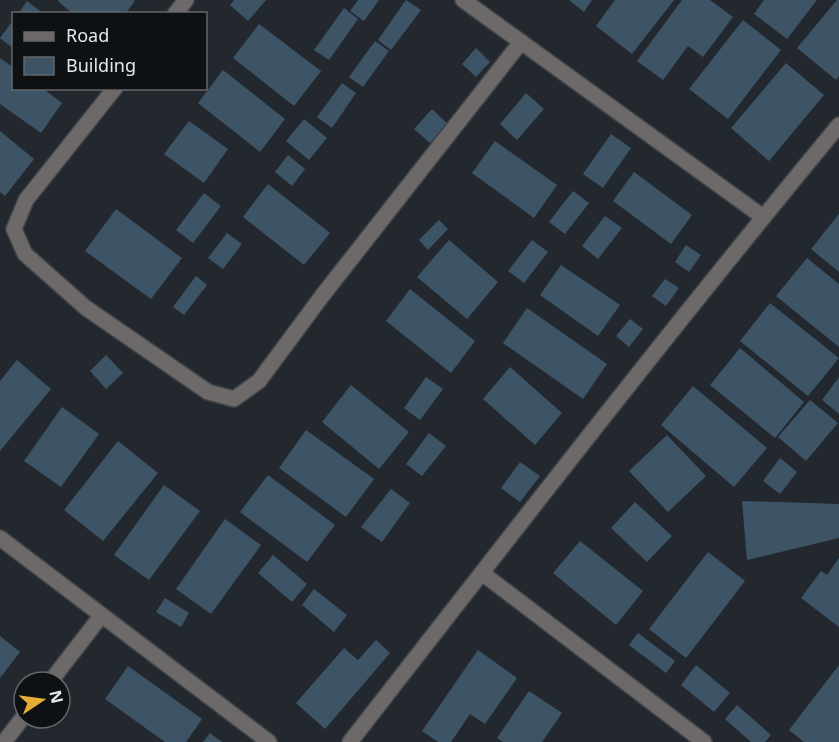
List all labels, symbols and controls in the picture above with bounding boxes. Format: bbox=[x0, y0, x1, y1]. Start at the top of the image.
legend bbox=[12, 12, 207, 90]
text: Road bbox=[66, 23, 109, 47]
text: Building bbox=[66, 53, 136, 77]
north arrow bbox=[12, 670, 72, 730]
text: N bbox=[44, 688, 69, 705]

